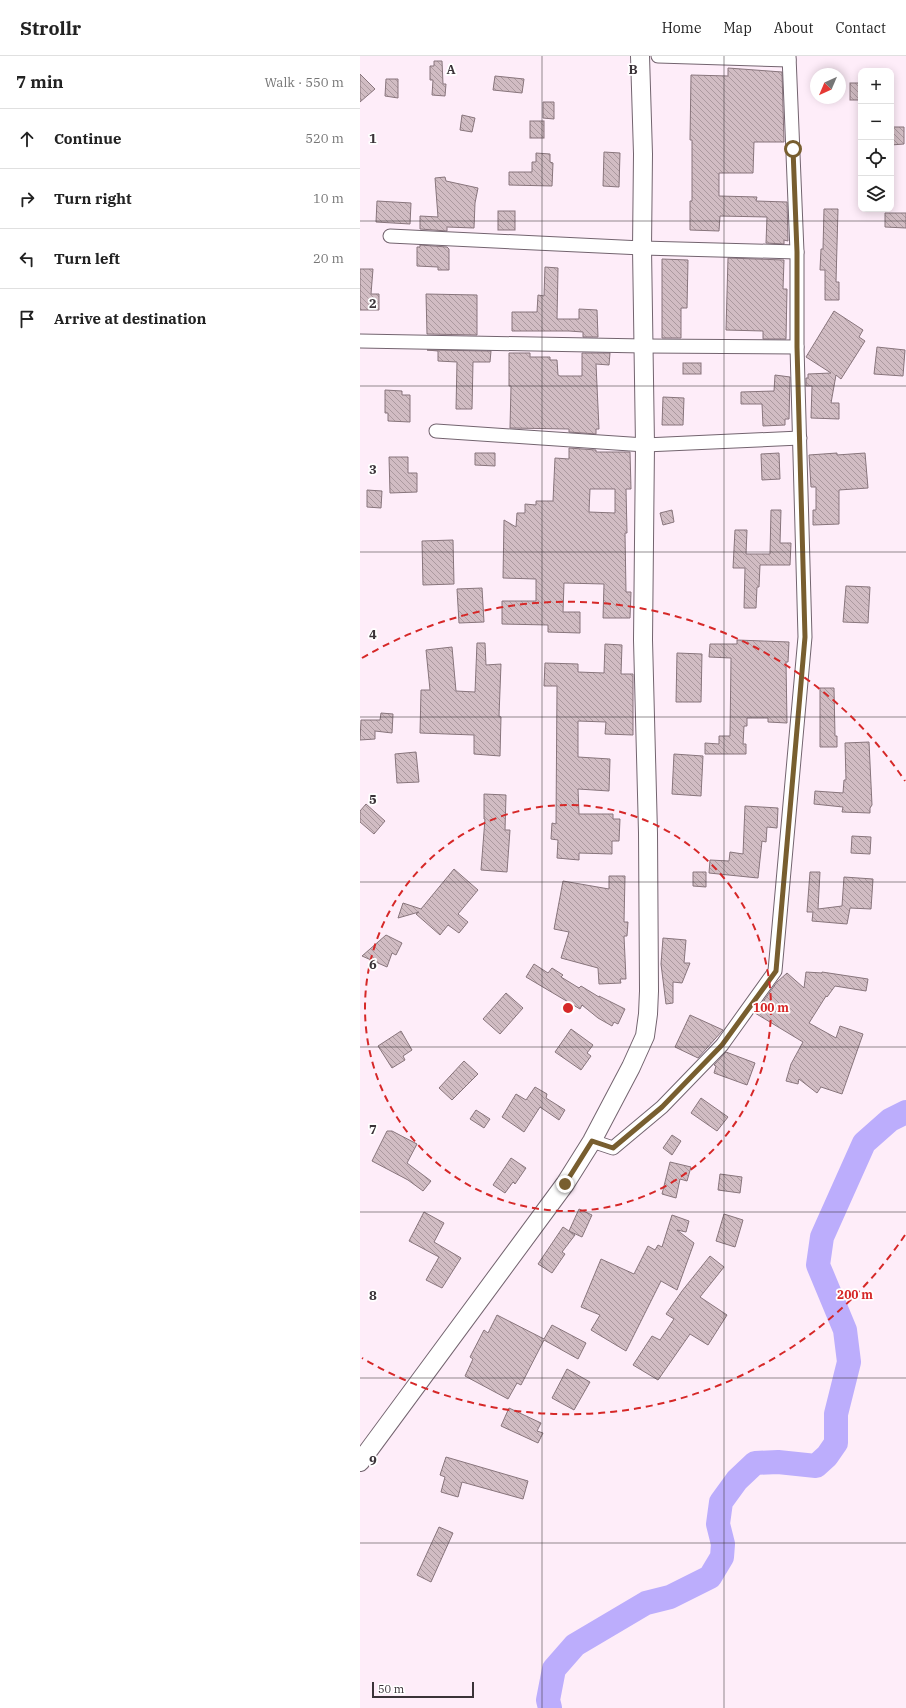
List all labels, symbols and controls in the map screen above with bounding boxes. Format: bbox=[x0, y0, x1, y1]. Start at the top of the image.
text: Strollr bbox=[20, 16, 81, 40]
text: Home bbox=[662, 19, 701, 37]
text: Map bbox=[723, 19, 752, 37]
text: About bbox=[774, 19, 813, 37]
text: Contact bbox=[835, 19, 886, 37]
text: A bbox=[446, 61, 456, 78]
text: B bbox=[628, 61, 638, 78]
north arrow bbox=[810, 68, 846, 104]
map controls bbox=[858, 68, 894, 212]
button: + bbox=[858, 68, 894, 104]
text: 7 min bbox=[16, 71, 64, 93]
text: Walk · 550 m bbox=[265, 74, 344, 91]
button: − bbox=[858, 104, 894, 140]
icon: ahead bbox=[16, 128, 38, 150]
text: Continue bbox=[54, 129, 121, 148]
text: 520 m bbox=[305, 130, 344, 147]
text: 1 bbox=[369, 130, 377, 147]
route start bbox=[784, 140, 802, 158]
button: locate bbox=[858, 140, 894, 176]
button: layers bbox=[858, 176, 894, 212]
icon: right bbox=[16, 188, 38, 210]
text: Turn right bbox=[54, 189, 132, 208]
text: 10 m bbox=[313, 190, 344, 207]
icon: left bbox=[16, 248, 38, 270]
text: Turn left bbox=[54, 249, 120, 268]
text: 20 m bbox=[313, 250, 344, 267]
text: 2 bbox=[369, 295, 377, 312]
icon: arrive bbox=[16, 308, 38, 330]
text: Arrive at destination bbox=[54, 309, 206, 328]
text: 3 bbox=[369, 461, 377, 478]
text: 4 bbox=[369, 626, 377, 643]
text: 5 bbox=[369, 791, 377, 808]
text: 6 bbox=[369, 956, 377, 973]
text: 100 m bbox=[753, 1000, 789, 1015]
centre of rings bbox=[561, 1001, 575, 1015]
text: 7 bbox=[369, 1121, 377, 1138]
route end bbox=[556, 1175, 574, 1193]
text: 8 bbox=[369, 1287, 377, 1304]
text: 200 m bbox=[837, 1287, 873, 1302]
text: 9 bbox=[369, 1452, 377, 1469]
scale bar bbox=[372, 1680, 474, 1699]
text: 50 m bbox=[378, 1682, 404, 1696]

